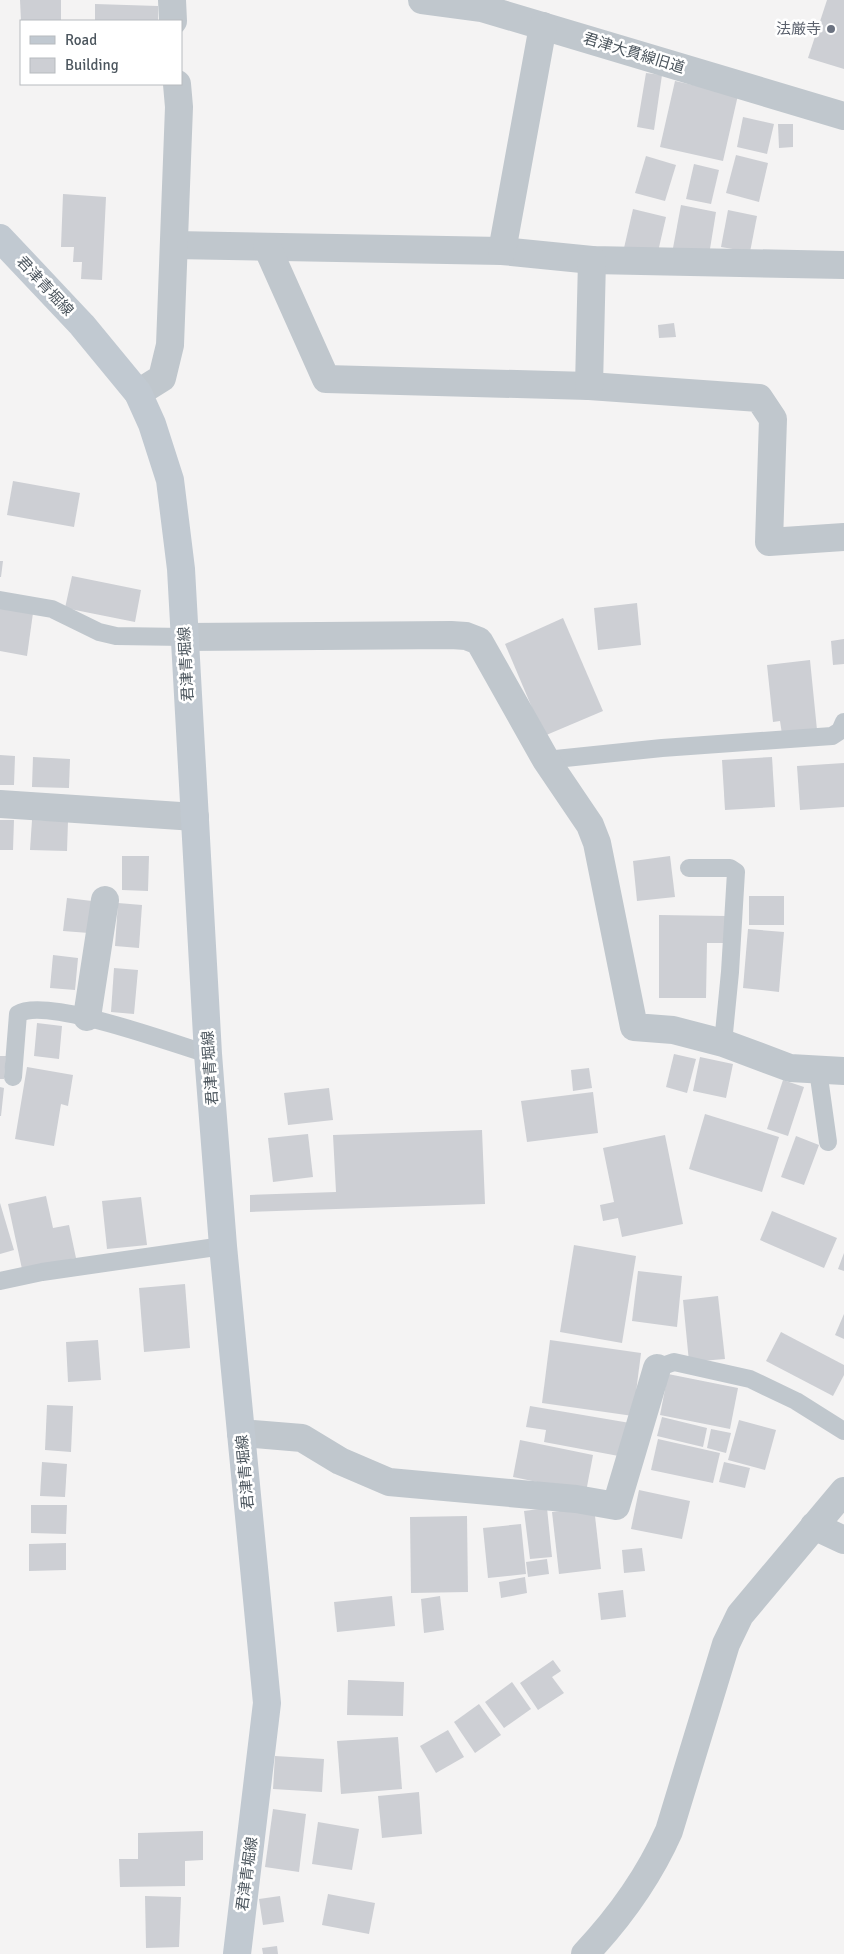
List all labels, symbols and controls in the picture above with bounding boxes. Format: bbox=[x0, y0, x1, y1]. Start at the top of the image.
legend bbox=[20, 20, 182, 85]
place label: 法厳寺 bbox=[776, 20, 821, 38]
marker: 法厳寺 bbox=[825, 23, 837, 35]
street label: 君津大貫線旧道 bbox=[581, 29, 687, 77]
text: Road bbox=[65, 31, 97, 49]
text: Building bbox=[65, 56, 119, 74]
street label: 君津青堀線 bbox=[13, 252, 77, 320]
street label: 君津青堀線 bbox=[175, 626, 197, 702]
street label: 君津青堀線 bbox=[198, 1030, 222, 1106]
street label: 君津青堀線 bbox=[233, 1434, 257, 1510]
street label: 君津青堀線 bbox=[233, 1836, 261, 1912]

